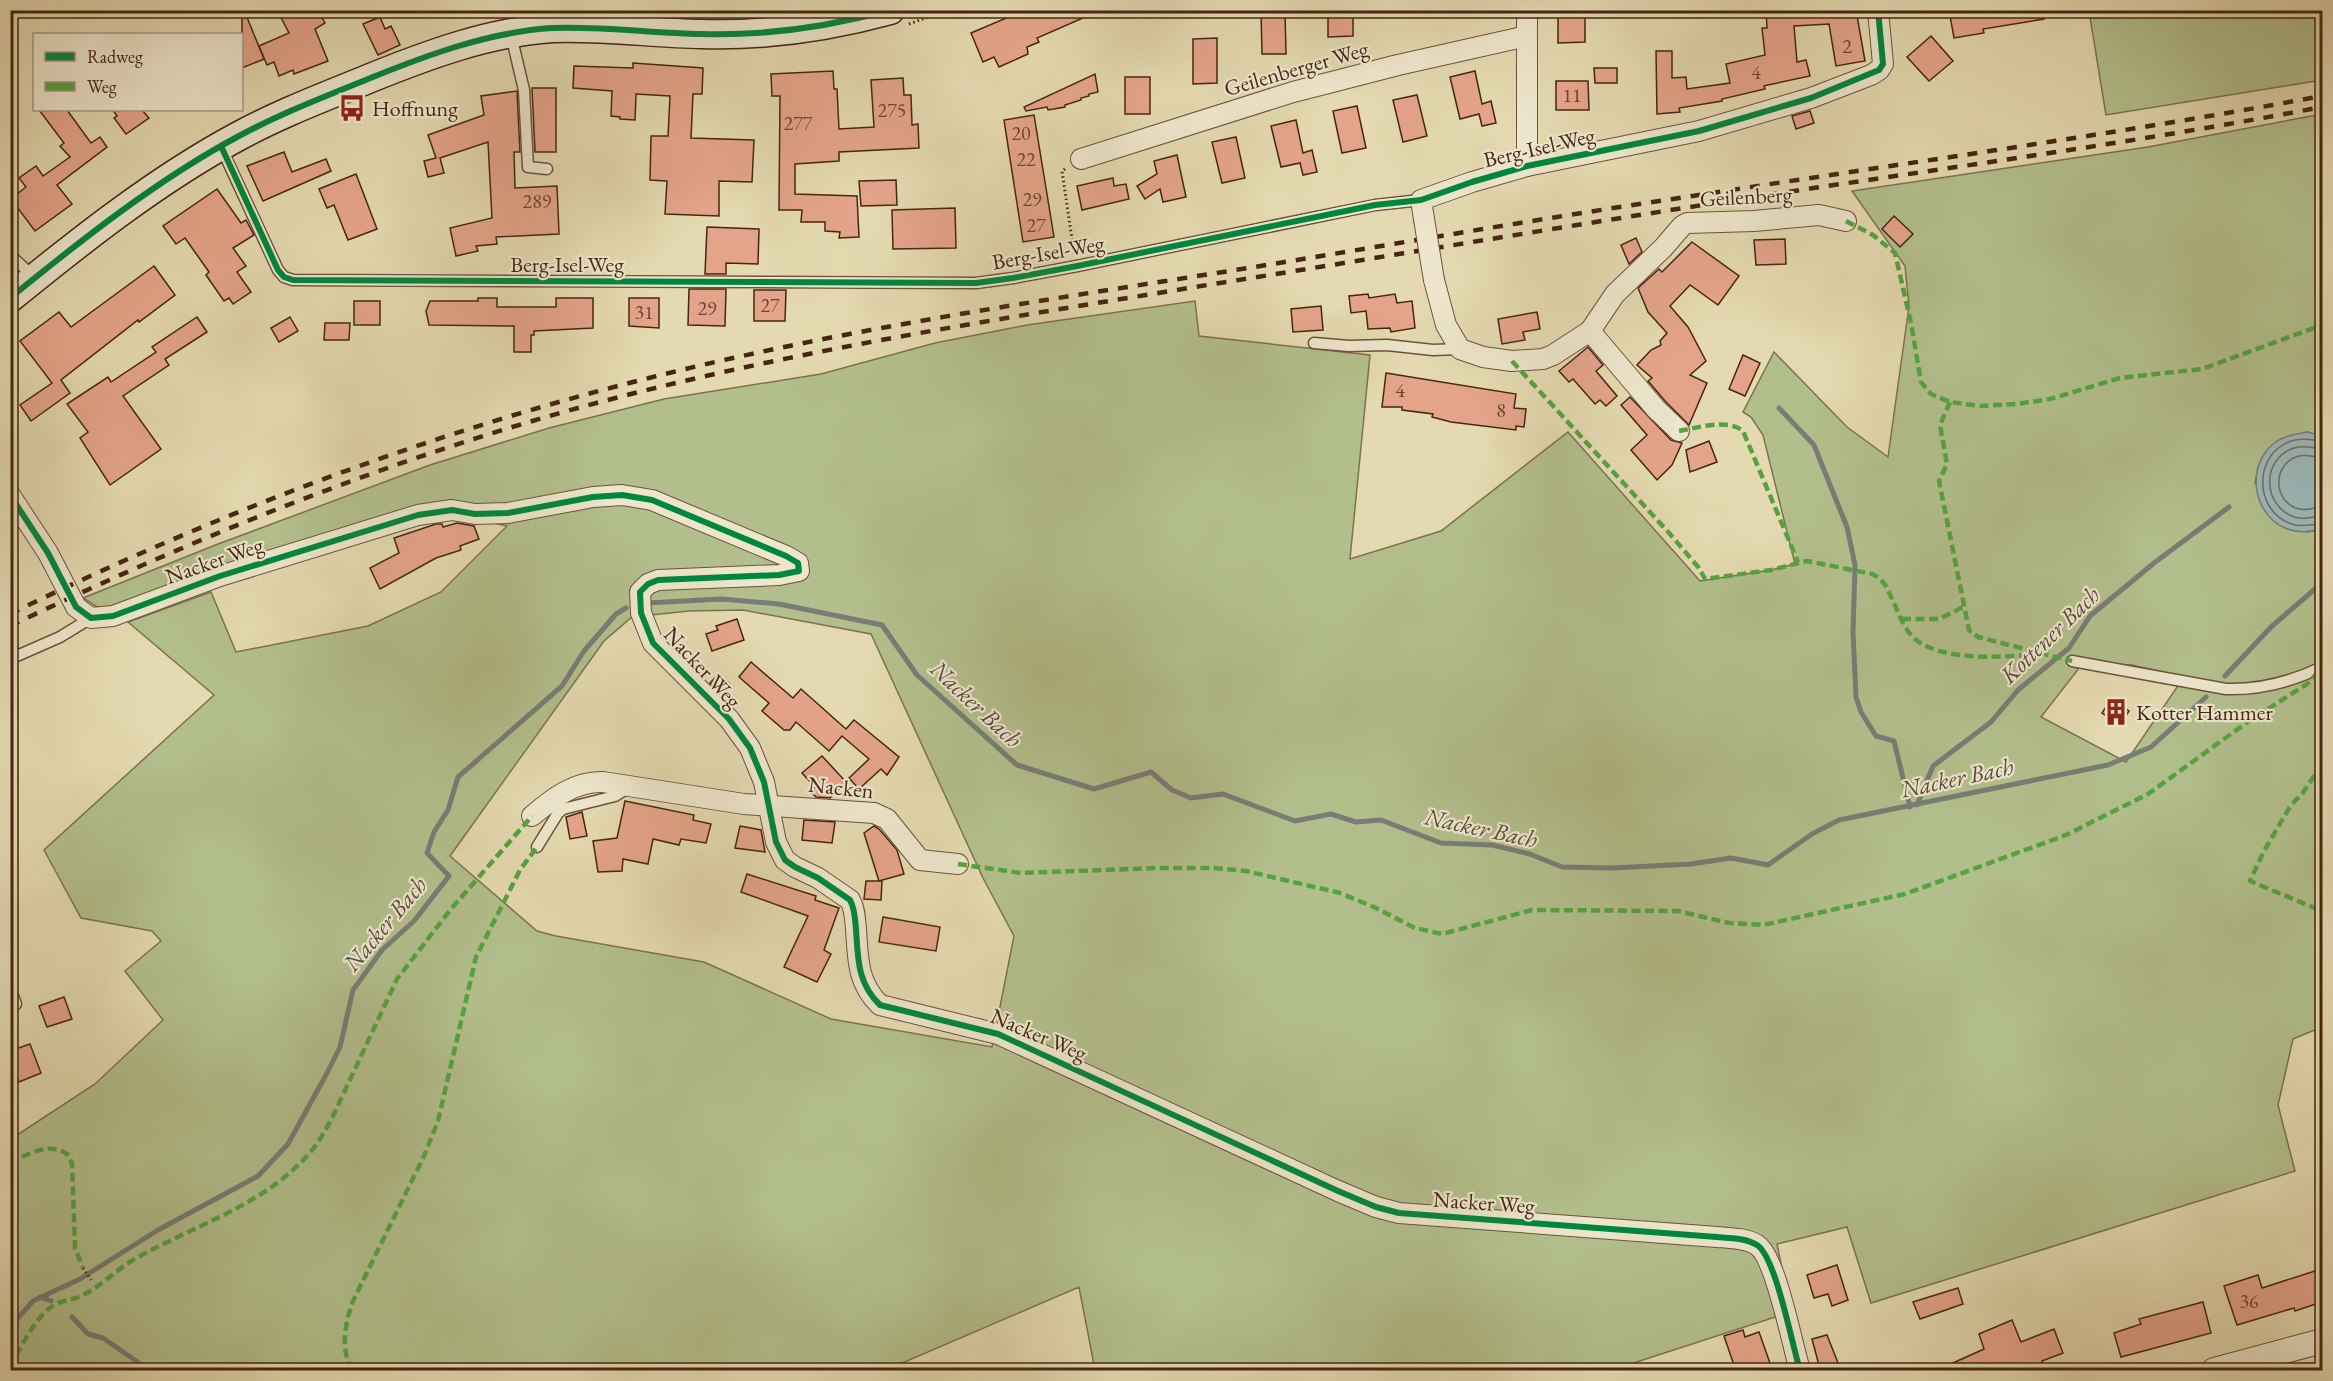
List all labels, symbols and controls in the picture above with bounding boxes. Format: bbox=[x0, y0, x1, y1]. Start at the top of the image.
legend bbox=[33, 33, 243, 111]
house number: 2 bbox=[1842, 33, 1852, 59]
street label: Geilenberger Weg bbox=[1221, 34, 1372, 103]
text: Radweg bbox=[87, 45, 143, 68]
house number: 4 bbox=[1751, 59, 1761, 85]
text: Weg bbox=[87, 75, 117, 98]
house number: 11 bbox=[1562, 82, 1582, 108]
bus stop icon: Hoffnung bbox=[337, 93, 367, 123]
place label: Hoffnung bbox=[372, 94, 458, 123]
house number: 275 bbox=[878, 97, 906, 123]
house number: 277 bbox=[784, 110, 813, 136]
house number: 20 bbox=[1011, 120, 1031, 146]
street label: Berg-Isel-Weg bbox=[1481, 120, 1598, 174]
house number: 22 bbox=[1016, 146, 1036, 172]
street label: Geilenberg bbox=[1699, 180, 1793, 213]
house number: 29 bbox=[1022, 186, 1042, 212]
house number: 289 bbox=[523, 188, 552, 214]
house number: 27 bbox=[1026, 212, 1046, 238]
street label: Berg-Isel-Weg bbox=[990, 228, 1107, 277]
street label: Berg-Isel-Weg bbox=[510, 250, 624, 279]
house number: 27 bbox=[760, 292, 780, 318]
house number: 29 bbox=[697, 295, 717, 321]
house number: 31 bbox=[634, 299, 654, 325]
house number: 4 bbox=[1395, 377, 1405, 403]
house number: 8 bbox=[1496, 397, 1506, 423]
street label: Nacker Weg bbox=[161, 530, 267, 591]
water label: Kottener Bach bbox=[1992, 579, 2106, 691]
street label: Nacker Weg bbox=[657, 620, 748, 715]
water label: Nacker Bach bbox=[923, 653, 1029, 754]
building icon: Kotter Hammer bbox=[2101, 697, 2131, 727]
place label: Kotter Hammer bbox=[2136, 698, 2273, 727]
water label: Nacker Bach bbox=[1897, 750, 2016, 805]
street label: Nacken bbox=[807, 770, 875, 805]
water label: Nacker Bach bbox=[1421, 800, 1541, 855]
water label: Nacker Bach bbox=[335, 870, 433, 978]
street label: Nacker Weg bbox=[986, 1001, 1092, 1068]
street label: Nacker Weg bbox=[1432, 1184, 1536, 1221]
house number: 36 bbox=[2239, 1288, 2259, 1314]

